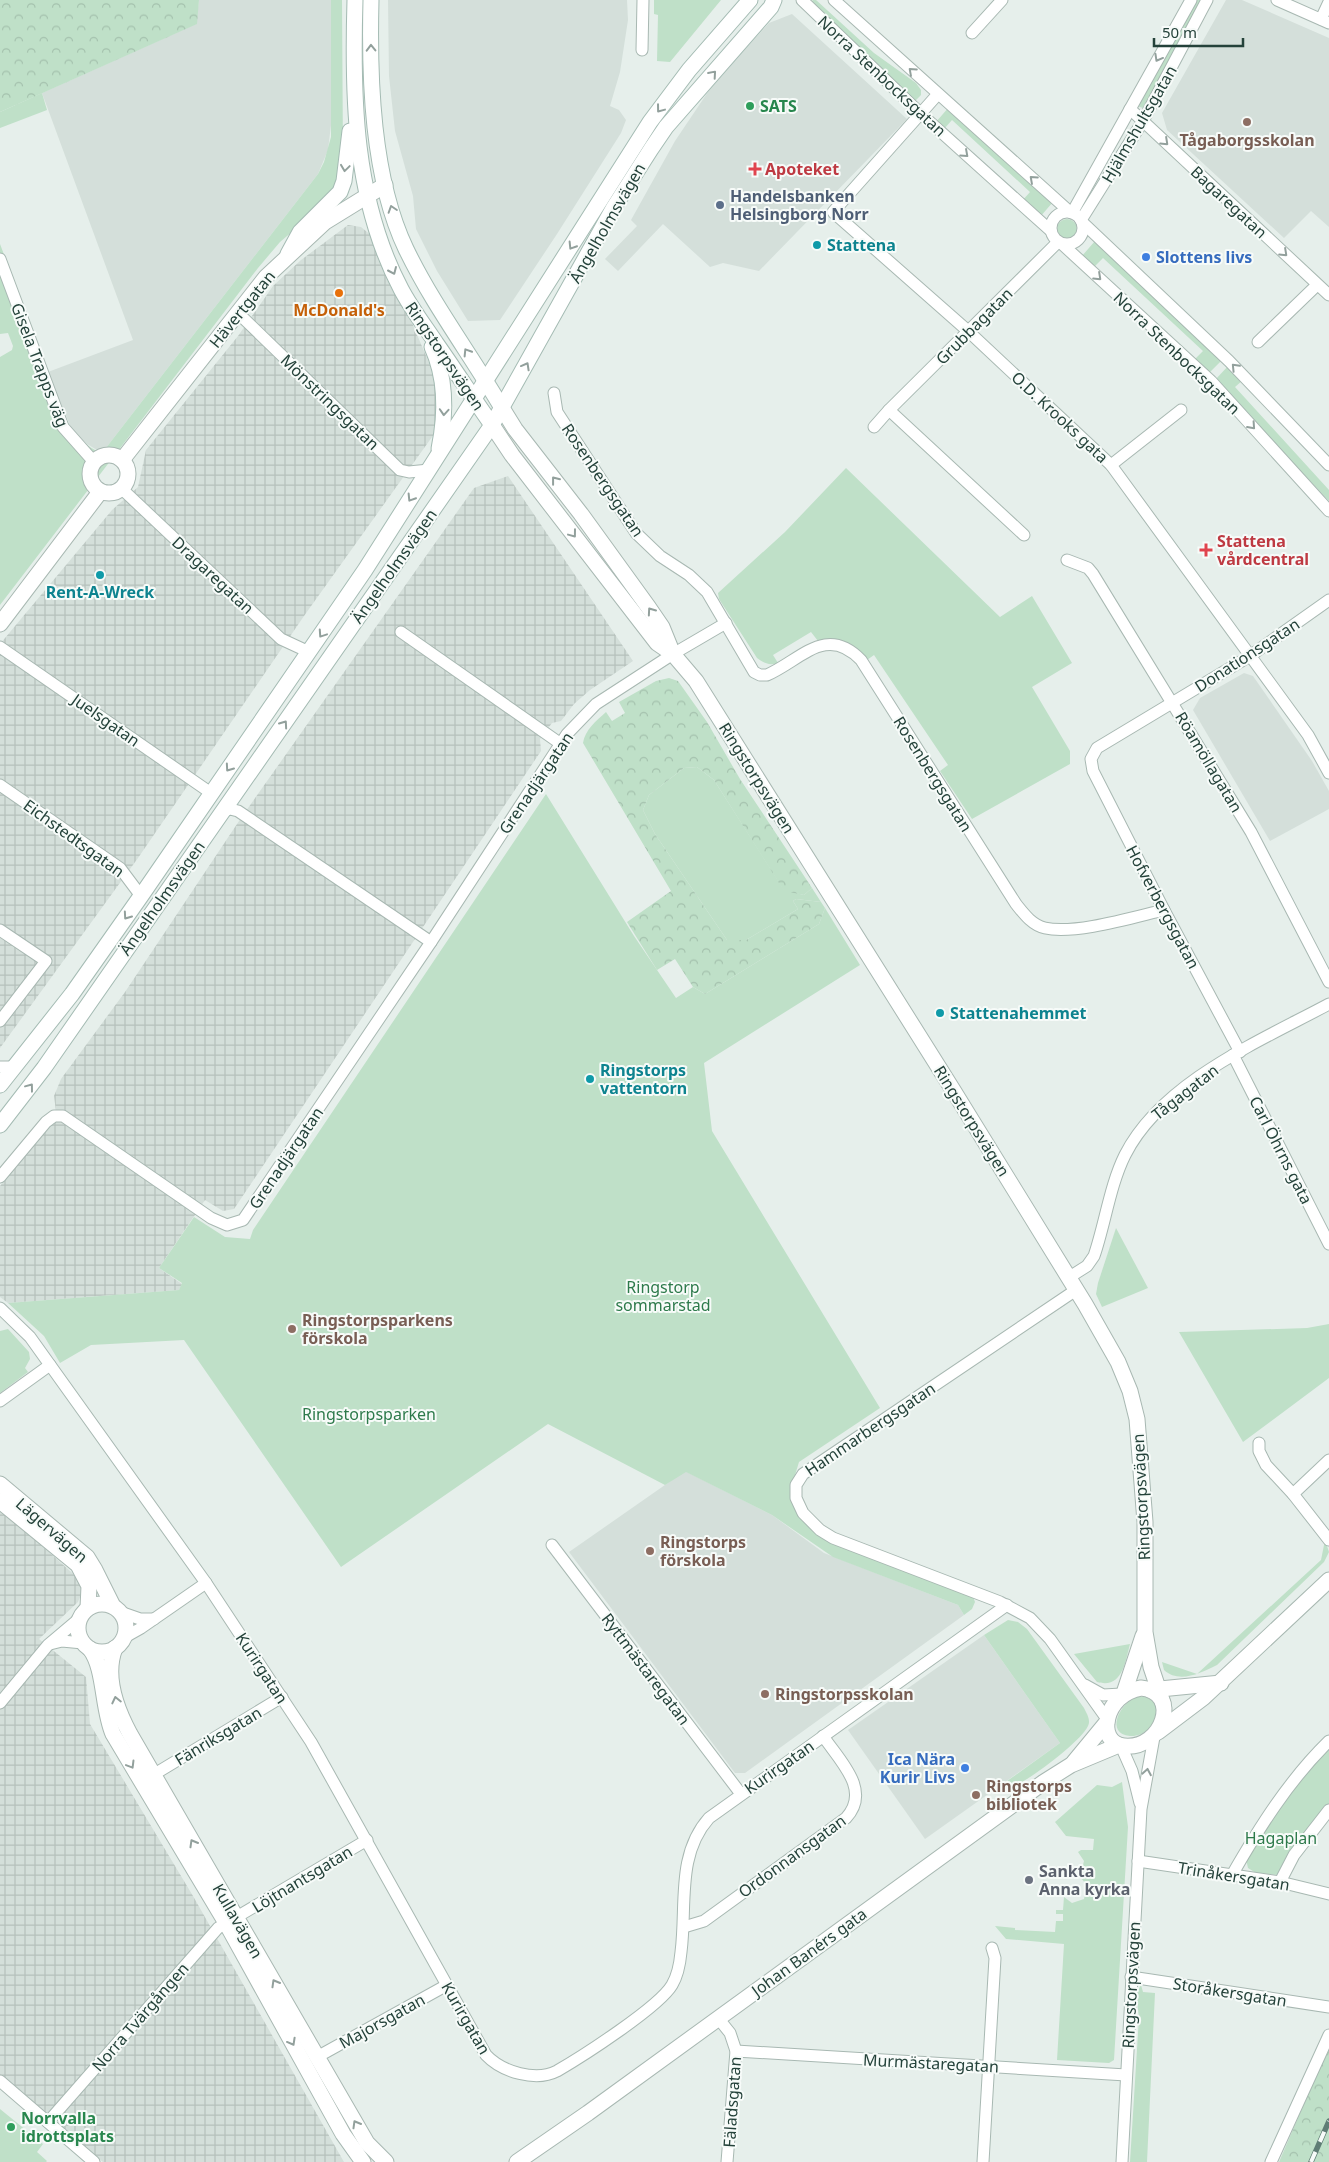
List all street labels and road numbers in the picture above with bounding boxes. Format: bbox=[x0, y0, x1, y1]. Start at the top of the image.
street label: Norra Stenbocksgatan bbox=[813, 11, 951, 141]
street label: Hjälmshultsgatan bbox=[1096, 61, 1182, 187]
street label: Ängelholmsvägen bbox=[564, 159, 650, 287]
street label: Bagaregatan bbox=[1186, 161, 1272, 243]
street label: Hävertgatan bbox=[204, 266, 280, 352]
street label: Grubbagatan bbox=[931, 283, 1017, 369]
street label: Norra Stenbocksgatan bbox=[1109, 287, 1245, 419]
street label: Ringstorpsvägen bbox=[400, 297, 490, 415]
street label: Gisela Trapps väg bbox=[6, 300, 74, 430]
street label: Mönstringsgatan bbox=[276, 349, 384, 455]
street label: O.D. Krooks gata bbox=[1007, 366, 1113, 468]
street label: Rosenbergsgatan bbox=[557, 419, 649, 541]
street label: Ängelholmsvägen bbox=[346, 504, 442, 628]
street label: Dragaregatan bbox=[167, 531, 259, 619]
street label: Donationsgatan bbox=[1190, 613, 1304, 697]
street label: Juelsgatan bbox=[66, 687, 144, 752]
street label: Röamöllagatan bbox=[1170, 708, 1248, 816]
street label: Rosenbergsgatan bbox=[889, 712, 977, 836]
street label: Ringstorpsvägen bbox=[714, 718, 800, 838]
street label: Grenadjärgatan bbox=[494, 728, 578, 838]
street label: Eichstedtsgatan bbox=[19, 794, 129, 882]
street label: Ängelholmsvägen bbox=[114, 836, 210, 960]
street label: Hofverbergsgatan bbox=[1121, 841, 1205, 973]
street label: Tågagatan bbox=[1147, 1059, 1223, 1125]
street label: Ringstorpsvägen bbox=[929, 1061, 1015, 1181]
street label: Carl Öhrns gata bbox=[1244, 1092, 1318, 1208]
street label: Grenadjärgatan bbox=[244, 1103, 328, 1213]
street label: Hammarbergsgatan bbox=[801, 1377, 939, 1481]
street label: Ringstorpsvägen bbox=[1127, 1433, 1155, 1561]
street label: Lägervägen bbox=[11, 1493, 93, 1567]
street label: Ryttmästaregatan bbox=[597, 1609, 695, 1729]
street label: Kurirgatan bbox=[231, 1628, 293, 1708]
street label: Fänriksgatan bbox=[171, 1701, 265, 1771]
street label: Kurirgatan bbox=[740, 1735, 818, 1799]
street label: Ordonnansgatan bbox=[734, 1809, 850, 1903]
street label: Löjtnantsgatan bbox=[248, 1840, 356, 1918]
street label: Trinåkersgatan bbox=[1176, 1856, 1292, 1896]
street label: Kullavägen bbox=[208, 1880, 268, 1962]
street label: Johan Banérs gata bbox=[745, 1903, 871, 2002]
street label: Ringstorpsvägen bbox=[1117, 1921, 1145, 2049]
street label: Norra Tvärgången bbox=[87, 1958, 193, 2076]
street label: Storåkersgatan bbox=[1172, 1972, 1288, 2012]
street label: Kurirgatan bbox=[436, 1978, 496, 2058]
street label: Majorsgatan bbox=[335, 1988, 429, 2054]
street label: Murmästaregatan bbox=[862, 2048, 1000, 2078]
street label: Fäladsgatan bbox=[718, 2056, 746, 2148]

